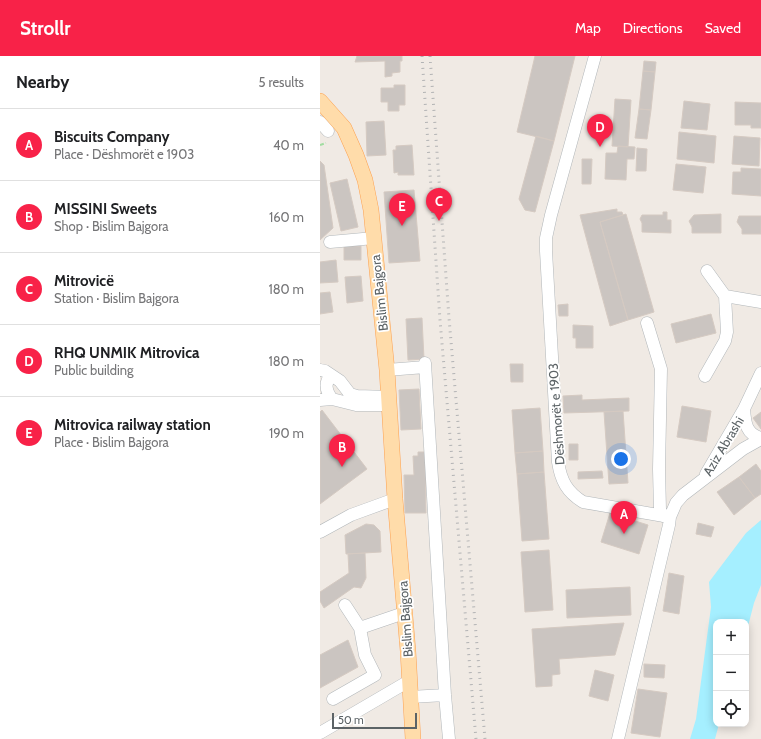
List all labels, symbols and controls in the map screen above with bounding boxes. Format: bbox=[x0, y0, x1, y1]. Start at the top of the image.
text: Strollr bbox=[20, 17, 71, 40]
text: Map bbox=[575, 19, 601, 37]
text: Directions bbox=[623, 19, 683, 37]
text: Saved bbox=[705, 19, 741, 37]
text: Nearby bbox=[16, 72, 69, 92]
text: 5 results bbox=[258, 74, 304, 90]
pin: D bbox=[587, 114, 613, 147]
text: Biscuits Company bbox=[54, 128, 170, 146]
text: A bbox=[25, 137, 33, 153]
text: 40 m bbox=[273, 137, 304, 153]
text: Place · Dëshmorët e 1903 bbox=[54, 146, 194, 162]
pin: C bbox=[426, 188, 452, 221]
pin: E bbox=[389, 193, 415, 226]
text: MISSINI Sweets bbox=[54, 200, 157, 218]
text: B bbox=[25, 209, 33, 225]
text: 160 m bbox=[269, 209, 304, 225]
text: Shop · Bislim Bajgora bbox=[54, 218, 169, 234]
street label: Bislim Bajgora bbox=[367, 253, 392, 332]
text: Mitrovicë bbox=[54, 272, 114, 290]
text: C bbox=[25, 281, 33, 297]
text: 180 m bbox=[268, 281, 304, 297]
text: Station · Bislim Bajgora bbox=[54, 290, 179, 306]
text: RHQ UNMIK Mitrovica bbox=[54, 344, 200, 362]
text: D bbox=[24, 353, 34, 369]
text: 180 m bbox=[268, 353, 304, 369]
text: Public building bbox=[54, 362, 134, 378]
street label: Dëshmorët e 1903 bbox=[544, 362, 568, 466]
street label: Aziz Abrashi bbox=[699, 413, 747, 479]
text: Mitrovica railway station bbox=[54, 416, 211, 434]
text: E bbox=[25, 425, 33, 441]
text: 190 m bbox=[269, 425, 304, 441]
text: Place · Bislim Bajgora bbox=[54, 434, 169, 450]
pin: B bbox=[329, 434, 355, 467]
your location bbox=[611, 449, 631, 469]
pin: A bbox=[611, 501, 637, 534]
street label: Bislim Bajgora bbox=[394, 579, 417, 658]
map controls bbox=[713, 619, 749, 727]
button: + bbox=[713, 619, 749, 655]
button: − bbox=[713, 655, 749, 691]
button: locate bbox=[713, 691, 749, 727]
scale bar bbox=[332, 711, 417, 730]
text: 50 m bbox=[338, 713, 364, 727]

